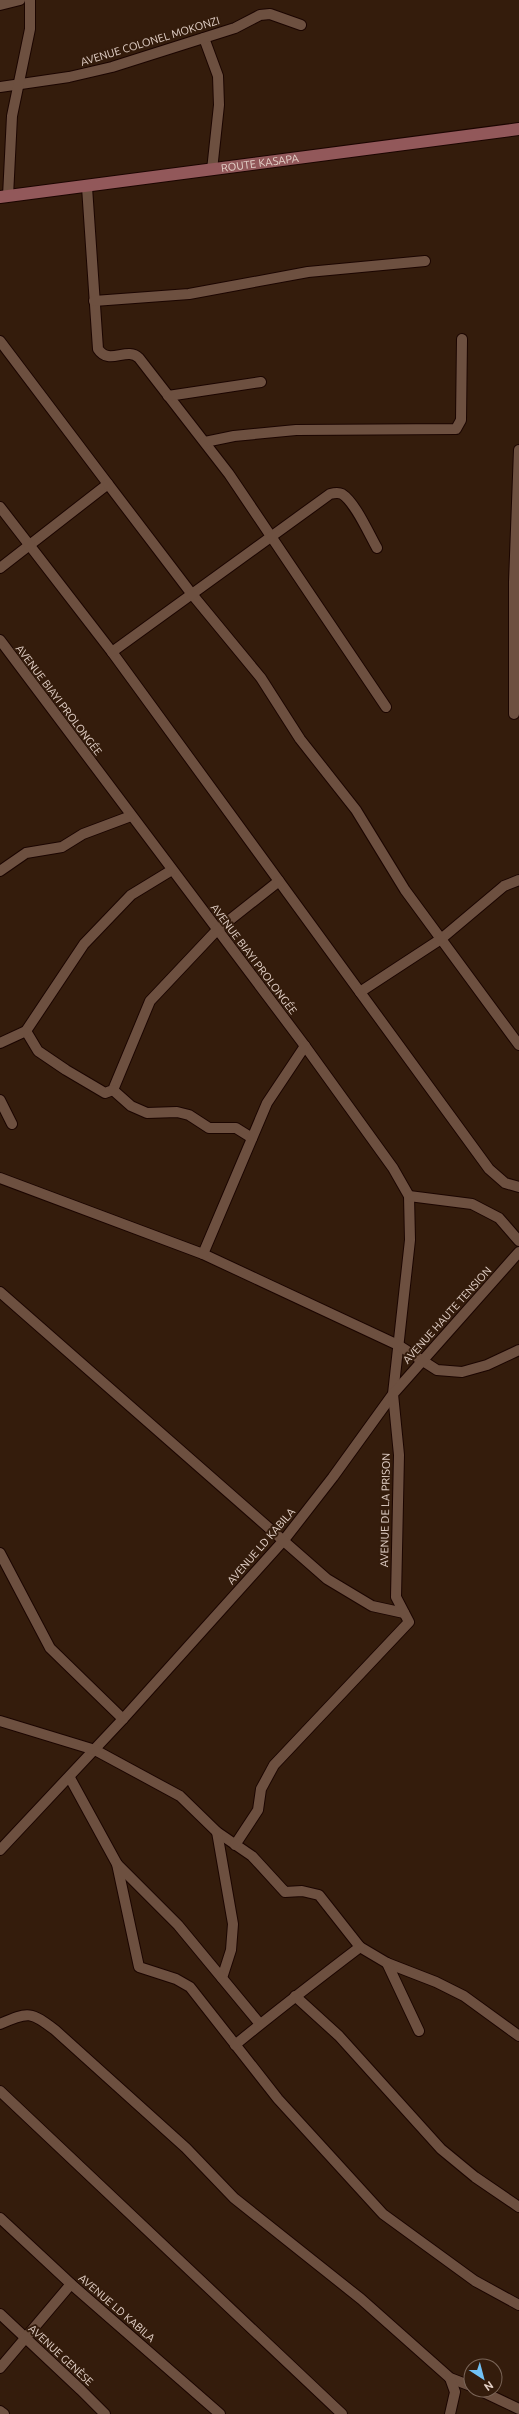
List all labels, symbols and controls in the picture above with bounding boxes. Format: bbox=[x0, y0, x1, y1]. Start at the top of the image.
street label: AVENUE COLONEL MOKONZI bbox=[79, 14, 221, 68]
street label: ROUTE KASAPA bbox=[220, 152, 300, 174]
street label: AVENUE BIAYI PROLONGÉE bbox=[14, 642, 105, 757]
street label: AVENUE BIAYI PROLONGÉE bbox=[209, 901, 300, 1016]
street label: AVENUE HAUTE TENSION bbox=[400, 1264, 494, 1366]
street label: AVENUE DE LA PRISON bbox=[378, 1453, 392, 1567]
street label: AVENUE LD KABILA bbox=[225, 1505, 298, 1586]
street label: AVENUE LD KABILA bbox=[77, 2272, 158, 2345]
street label: AVENUE GENÈSE bbox=[26, 2322, 96, 2388]
north arrow bbox=[463, 2358, 503, 2398]
text: N bbox=[482, 2379, 496, 2393]

